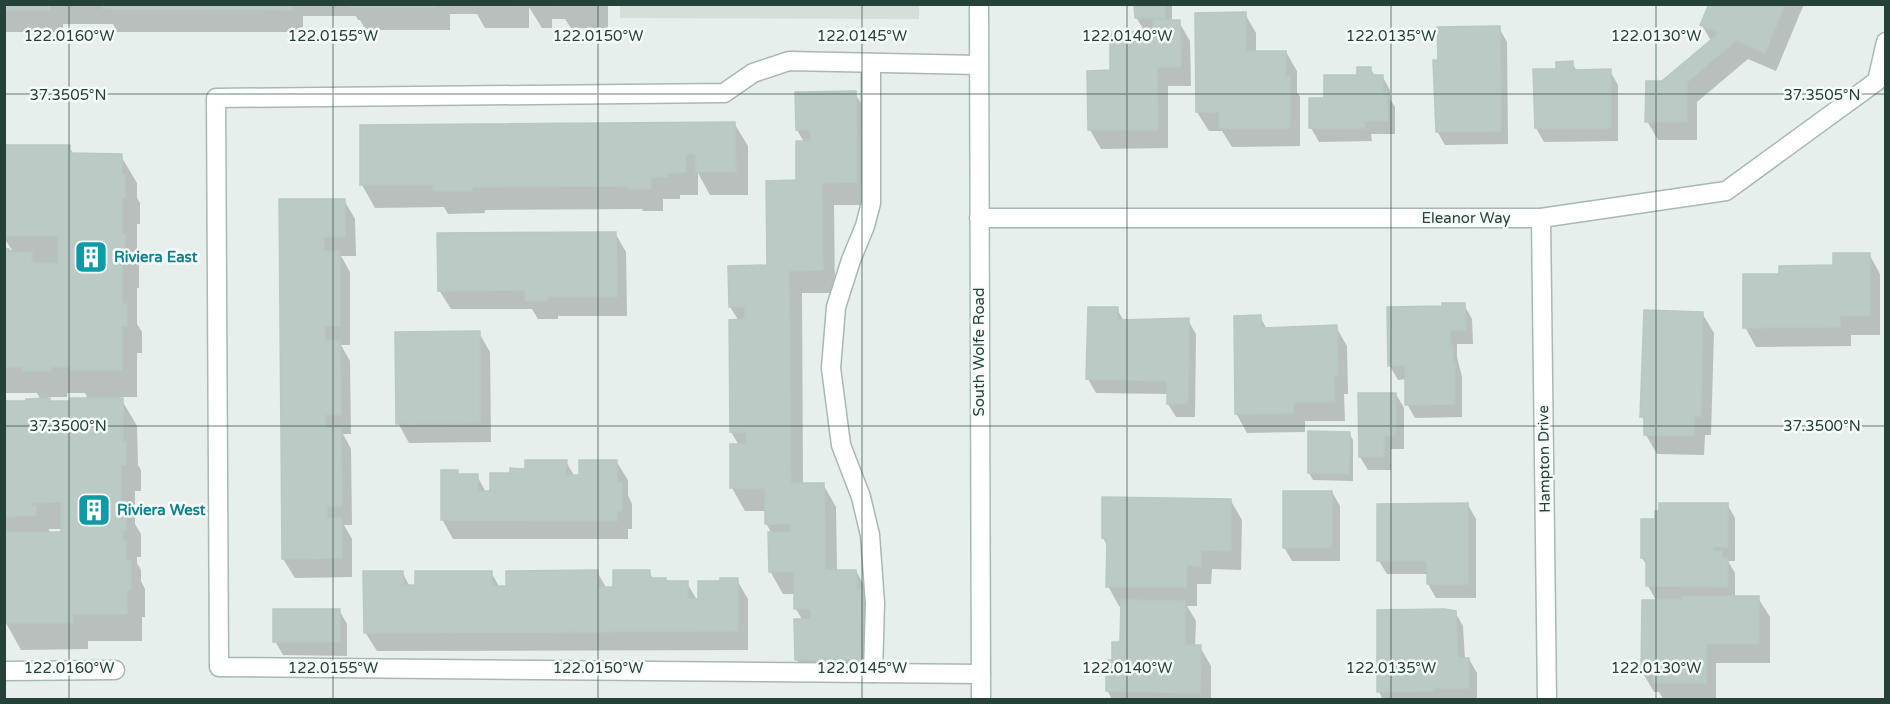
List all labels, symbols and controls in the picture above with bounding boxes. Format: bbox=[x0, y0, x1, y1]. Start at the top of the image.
text: 122.0160°W bbox=[24, 27, 114, 45]
text: 122.0155°W bbox=[288, 27, 378, 45]
text: 122.0150°W bbox=[553, 27, 643, 45]
text: 122.0145°W bbox=[817, 27, 907, 45]
text: 122.0140°W bbox=[1082, 27, 1172, 45]
text: 122.0135°W bbox=[1346, 27, 1436, 45]
text: 122.0130°W bbox=[1611, 27, 1701, 45]
text: 37.3505°N bbox=[29, 86, 107, 104]
text: 37.3505°N bbox=[1783, 86, 1861, 104]
street label: Eleanor Way bbox=[1421, 209, 1511, 227]
building icon: Riviera East bbox=[73, 239, 109, 275]
place label: Riviera East bbox=[114, 248, 198, 266]
street label: South Wolfe Road bbox=[970, 288, 988, 417]
street label: Hampton Drive bbox=[1534, 405, 1554, 513]
text: 37.3500°N bbox=[29, 417, 107, 435]
text: 37.3500°N bbox=[1783, 417, 1861, 435]
building icon: Riviera West bbox=[76, 492, 112, 528]
place label: Riviera West bbox=[117, 501, 206, 519]
text: 122.0160°W bbox=[24, 659, 114, 677]
text: 122.0155°W bbox=[288, 659, 378, 677]
text: 122.0150°W bbox=[553, 659, 643, 677]
text: 122.0145°W bbox=[817, 659, 907, 677]
text: 122.0140°W bbox=[1082, 659, 1172, 677]
text: 122.0135°W bbox=[1346, 659, 1436, 677]
text: 122.0130°W bbox=[1611, 659, 1701, 677]

